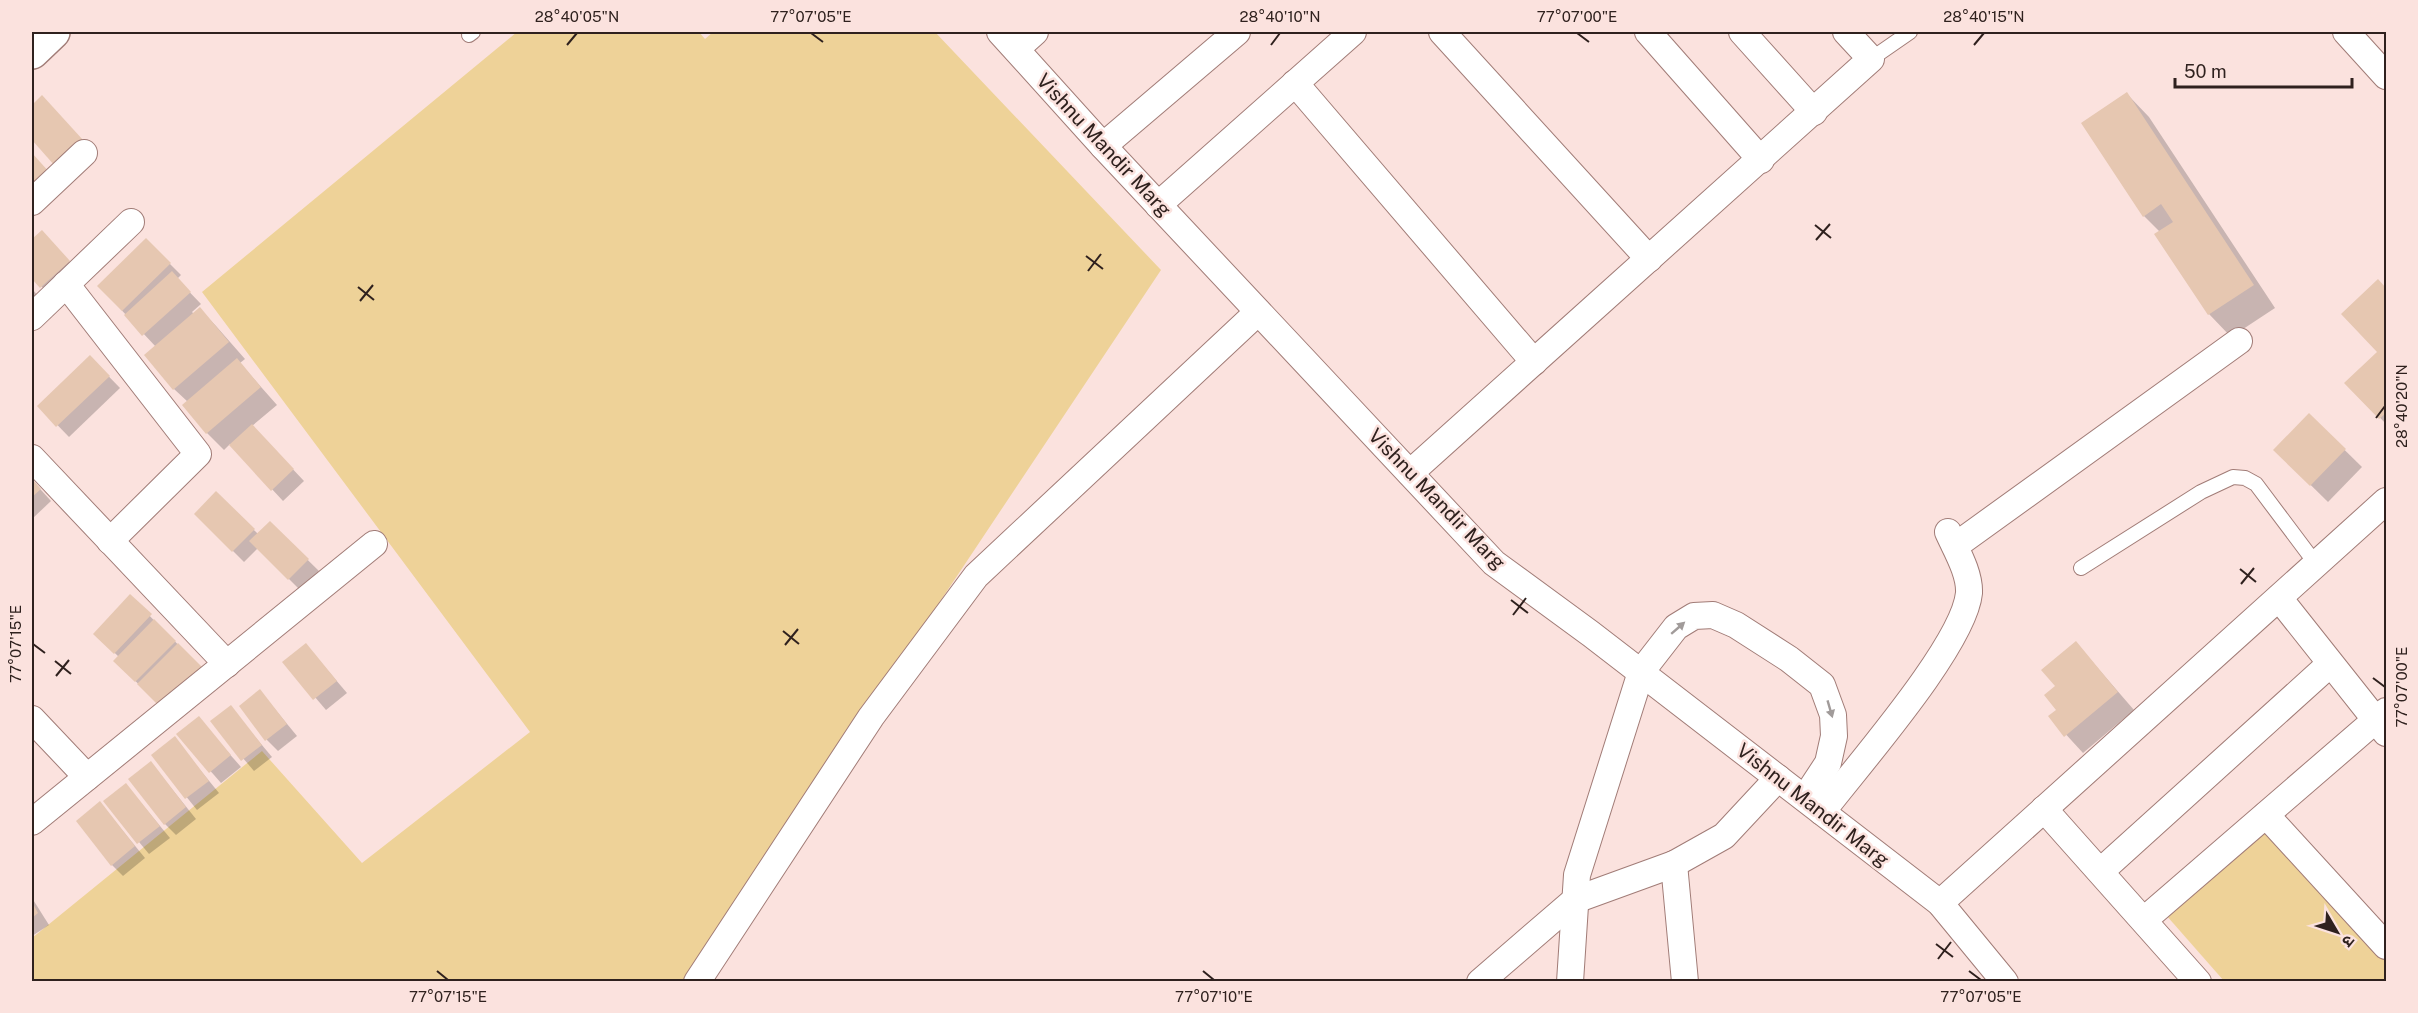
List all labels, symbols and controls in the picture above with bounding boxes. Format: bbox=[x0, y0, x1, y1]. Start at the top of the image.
text: 28°40'05"N bbox=[535, 8, 619, 25]
text: 77°07'05"E bbox=[770, 8, 852, 25]
text: 28°40'10"N bbox=[1240, 8, 1320, 25]
text: 77°07'00"E bbox=[1537, 8, 1617, 25]
text: 28°40'15"N bbox=[1943, 8, 2025, 25]
scale bar bbox=[2175, 51, 2352, 89]
text: 50 m bbox=[2184, 61, 2227, 82]
street label: Vishnu Mandir Marg bbox=[1032, 69, 1176, 221]
text: 28°40'20"N bbox=[2393, 364, 2410, 448]
street label: Vishnu Mandir Marg bbox=[1363, 423, 1511, 575]
text: 77°07'15"E bbox=[7, 605, 24, 683]
one-way arrow bbox=[1670, 621, 1686, 634]
text: 77°07'00"E bbox=[2393, 647, 2410, 727]
one-way arrow bbox=[1826, 700, 1835, 718]
street label: Vishnu Mandir Marg bbox=[1732, 738, 1894, 872]
north arrow bbox=[2307, 902, 2367, 962]
text: उ bbox=[2338, 932, 2359, 951]
text: 77°07'15"E bbox=[409, 988, 487, 1005]
text: 77°07'10"E bbox=[1175, 988, 1253, 1005]
text: 77°07'05"E bbox=[1940, 988, 2022, 1005]

